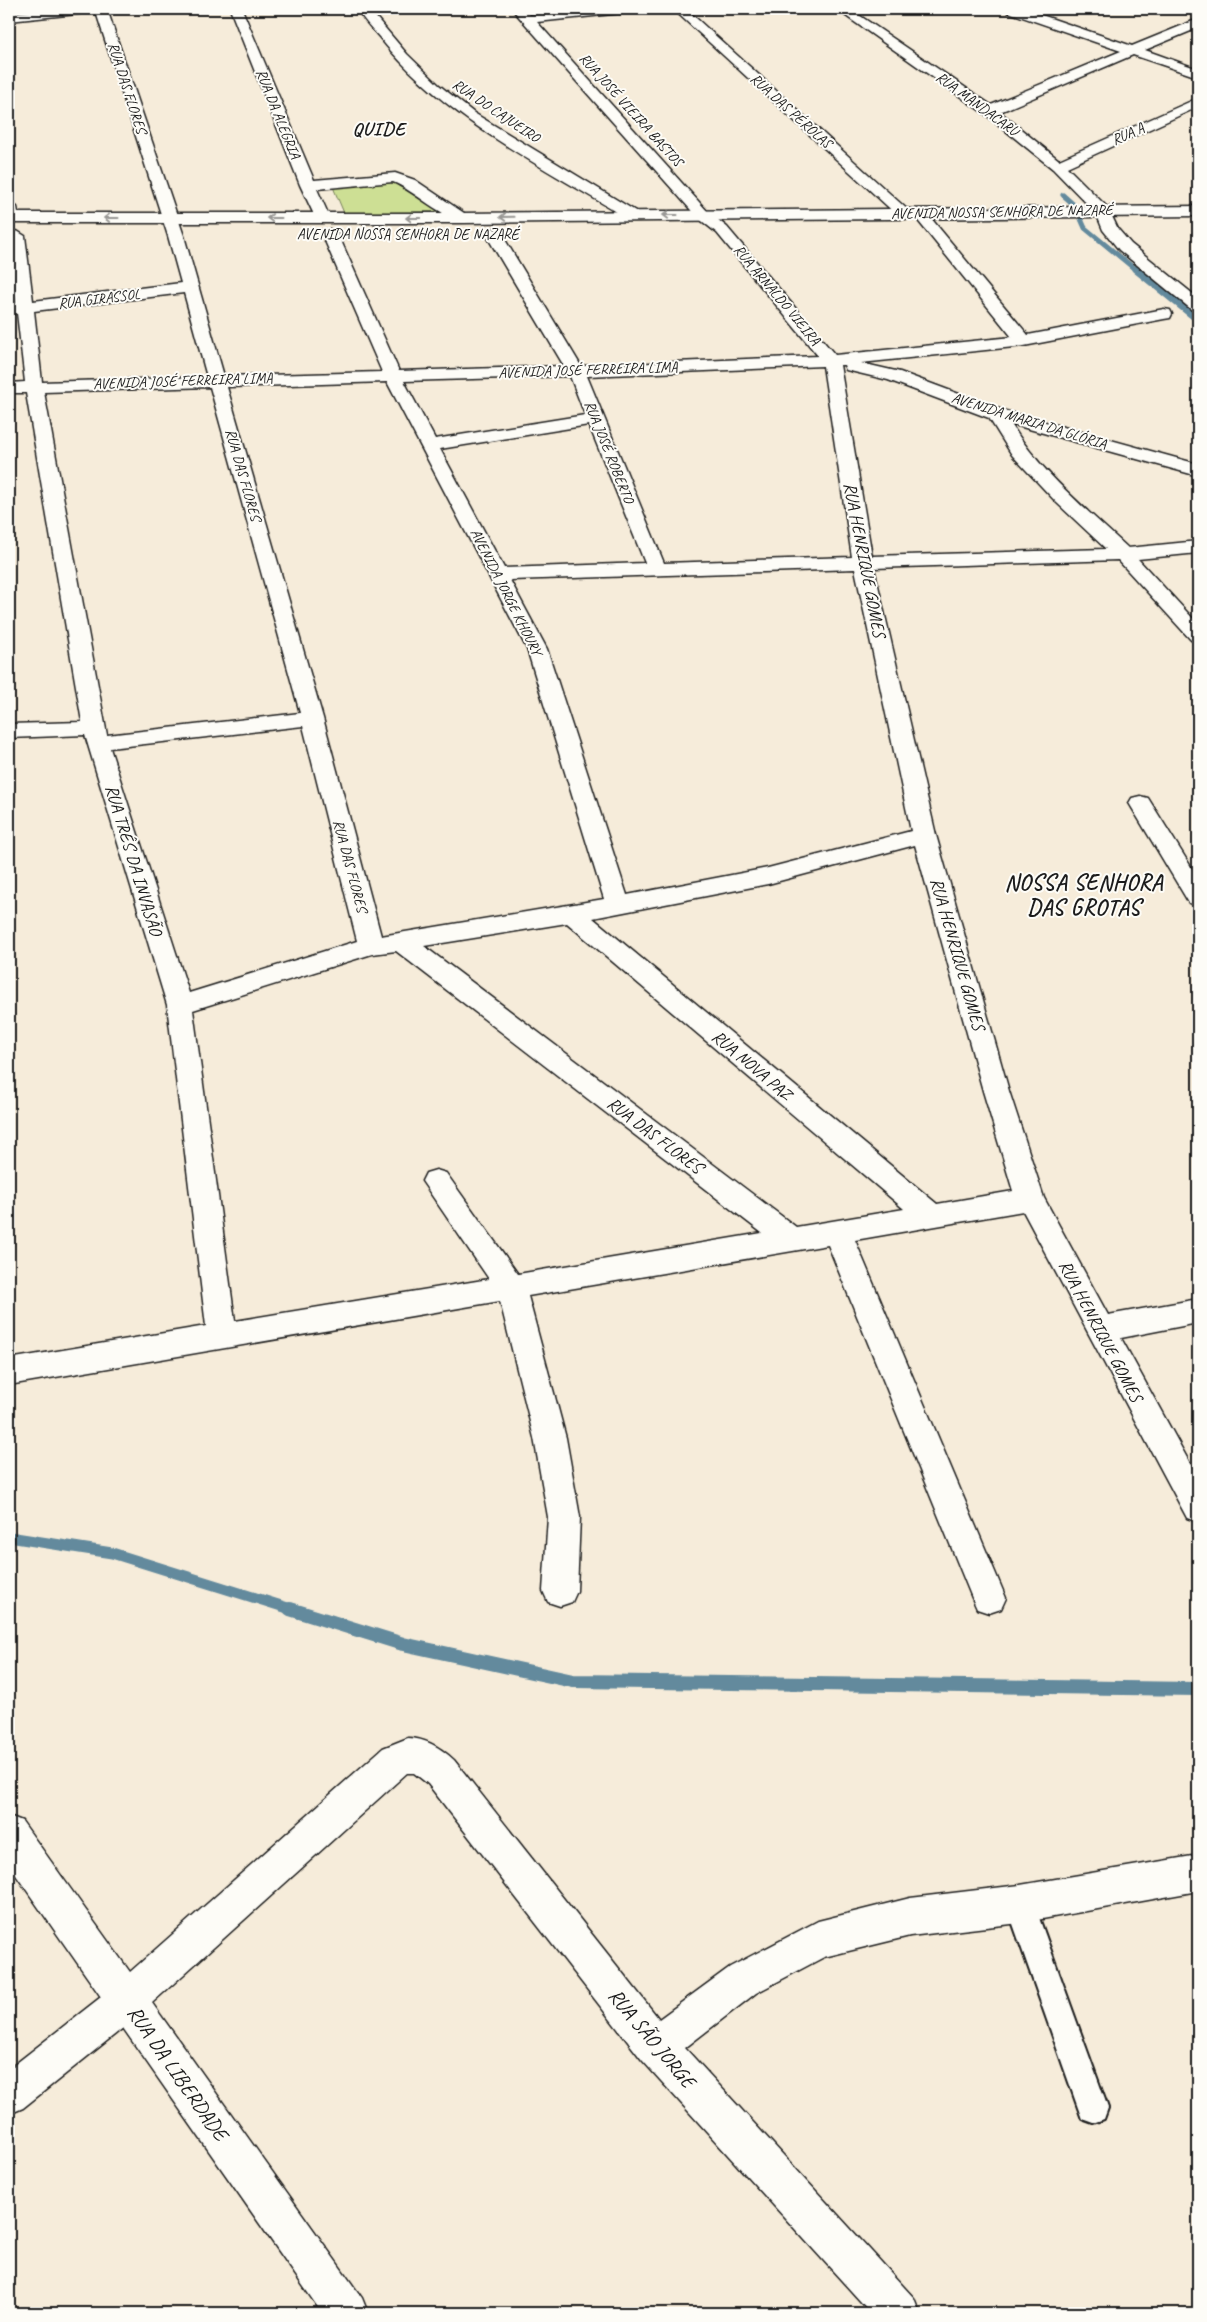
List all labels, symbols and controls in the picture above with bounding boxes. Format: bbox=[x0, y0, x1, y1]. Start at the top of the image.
street label: RUA DAS FLORES bbox=[103, 40, 152, 139]
street label: RUA JOSÉ VIEIRA BASTOS bbox=[575, 49, 689, 173]
street label: RUA DA ALEGRIA bbox=[251, 66, 305, 163]
street label: RUA MANDACARU bbox=[932, 68, 1024, 142]
street label: RUA DAS PÉROLAS bbox=[746, 69, 838, 154]
street label: RUA DO CAJUEIRO bbox=[449, 75, 545, 148]
district label: QUIDE bbox=[352, 117, 407, 141]
street label: RUA A bbox=[1109, 118, 1148, 150]
street label: AVENIDA NOSSA SENHORA DE NAZARÉ bbox=[891, 201, 1115, 223]
one-way arrow bbox=[662, 210, 678, 220]
one-way arrow bbox=[499, 212, 516, 222]
one-way arrow bbox=[103, 213, 120, 223]
one-way arrow bbox=[266, 213, 282, 223]
one-way arrow bbox=[405, 213, 422, 223]
street label: AVENIDA NOSSA SENHORA DE NAZARÉ bbox=[297, 225, 521, 244]
street label: RUA ARNALDO VIEIRA bbox=[729, 241, 825, 350]
street label: RUA GIRASSOL bbox=[57, 284, 142, 313]
street label: AVENIDA JOSÉ FERREIRA LIMA bbox=[498, 357, 678, 383]
street label: AVENIDA JOSÉ FERREIRA LIMA bbox=[93, 368, 273, 394]
street label: AVENIDA MARIA DA GLÓRIA bbox=[949, 388, 1109, 454]
street label: RUA JOSÉ ROBERTO bbox=[580, 398, 639, 508]
street label: RUA DAS FLORES bbox=[221, 427, 266, 526]
street label: RUA HENRIQUE GOMES bbox=[839, 481, 891, 642]
street label: AVENIDA JORGE KHOURY bbox=[466, 525, 548, 662]
street label: RUA TRÊS DA INVASÃO bbox=[101, 782, 168, 940]
street label: RUA DAS FLORES bbox=[329, 818, 372, 917]
district label: NOSSA SENHORA DAS GROTAS bbox=[1005, 869, 1164, 922]
street label: RUA HENRIQUE GOMES bbox=[926, 875, 991, 1035]
street label: RUA NOVA PAZ bbox=[707, 1025, 799, 1107]
street label: RUA DAS FLORES bbox=[603, 1092, 710, 1180]
street label: RUA HENRIQUE GOMES bbox=[1054, 1256, 1149, 1408]
street label: RUA SÃO JORGE bbox=[603, 1983, 703, 2095]
street label: RUA DA LIBERDADE bbox=[122, 2001, 236, 2148]

